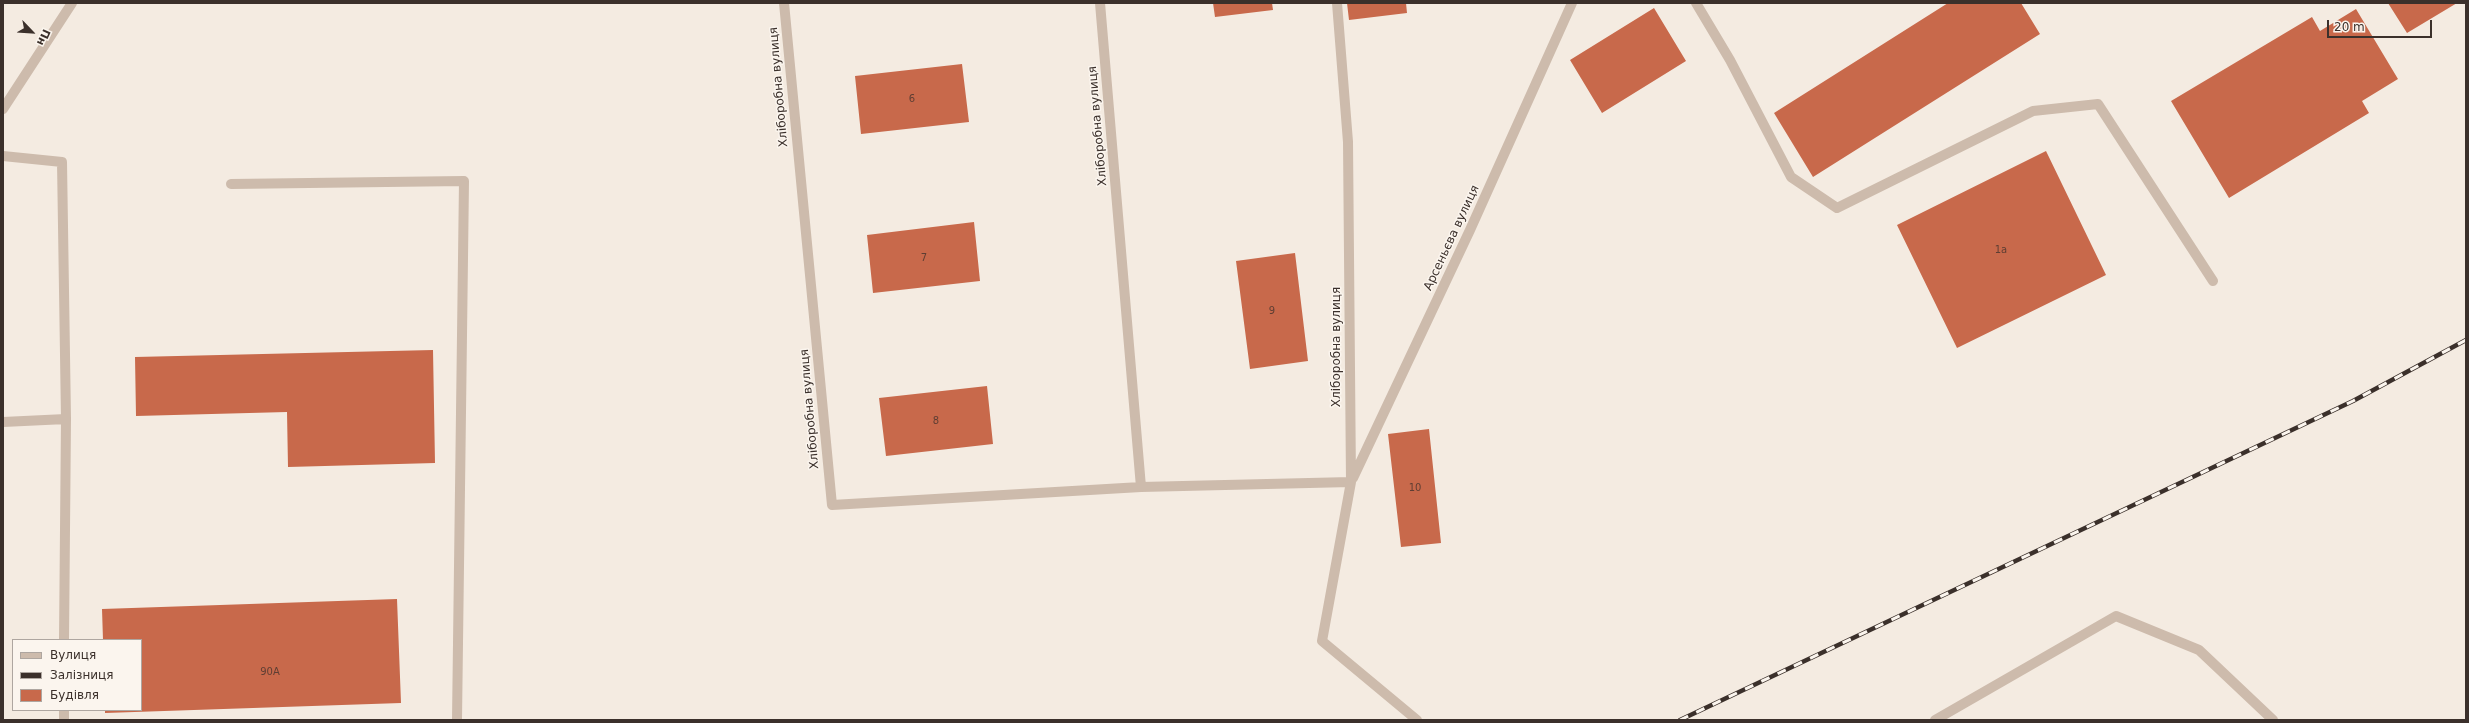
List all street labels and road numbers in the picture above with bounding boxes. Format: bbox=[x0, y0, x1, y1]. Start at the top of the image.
street label: Хліборобна вулиця bbox=[767, 26, 791, 148]
street label: Хліборобна вулиця bbox=[1086, 65, 1110, 187]
street label: Арсеньєва вулиця bbox=[1421, 183, 1483, 293]
street label: Хліборобна вулиця bbox=[1330, 287, 1344, 407]
street label: Хліборобна вулиця bbox=[798, 348, 822, 470]

